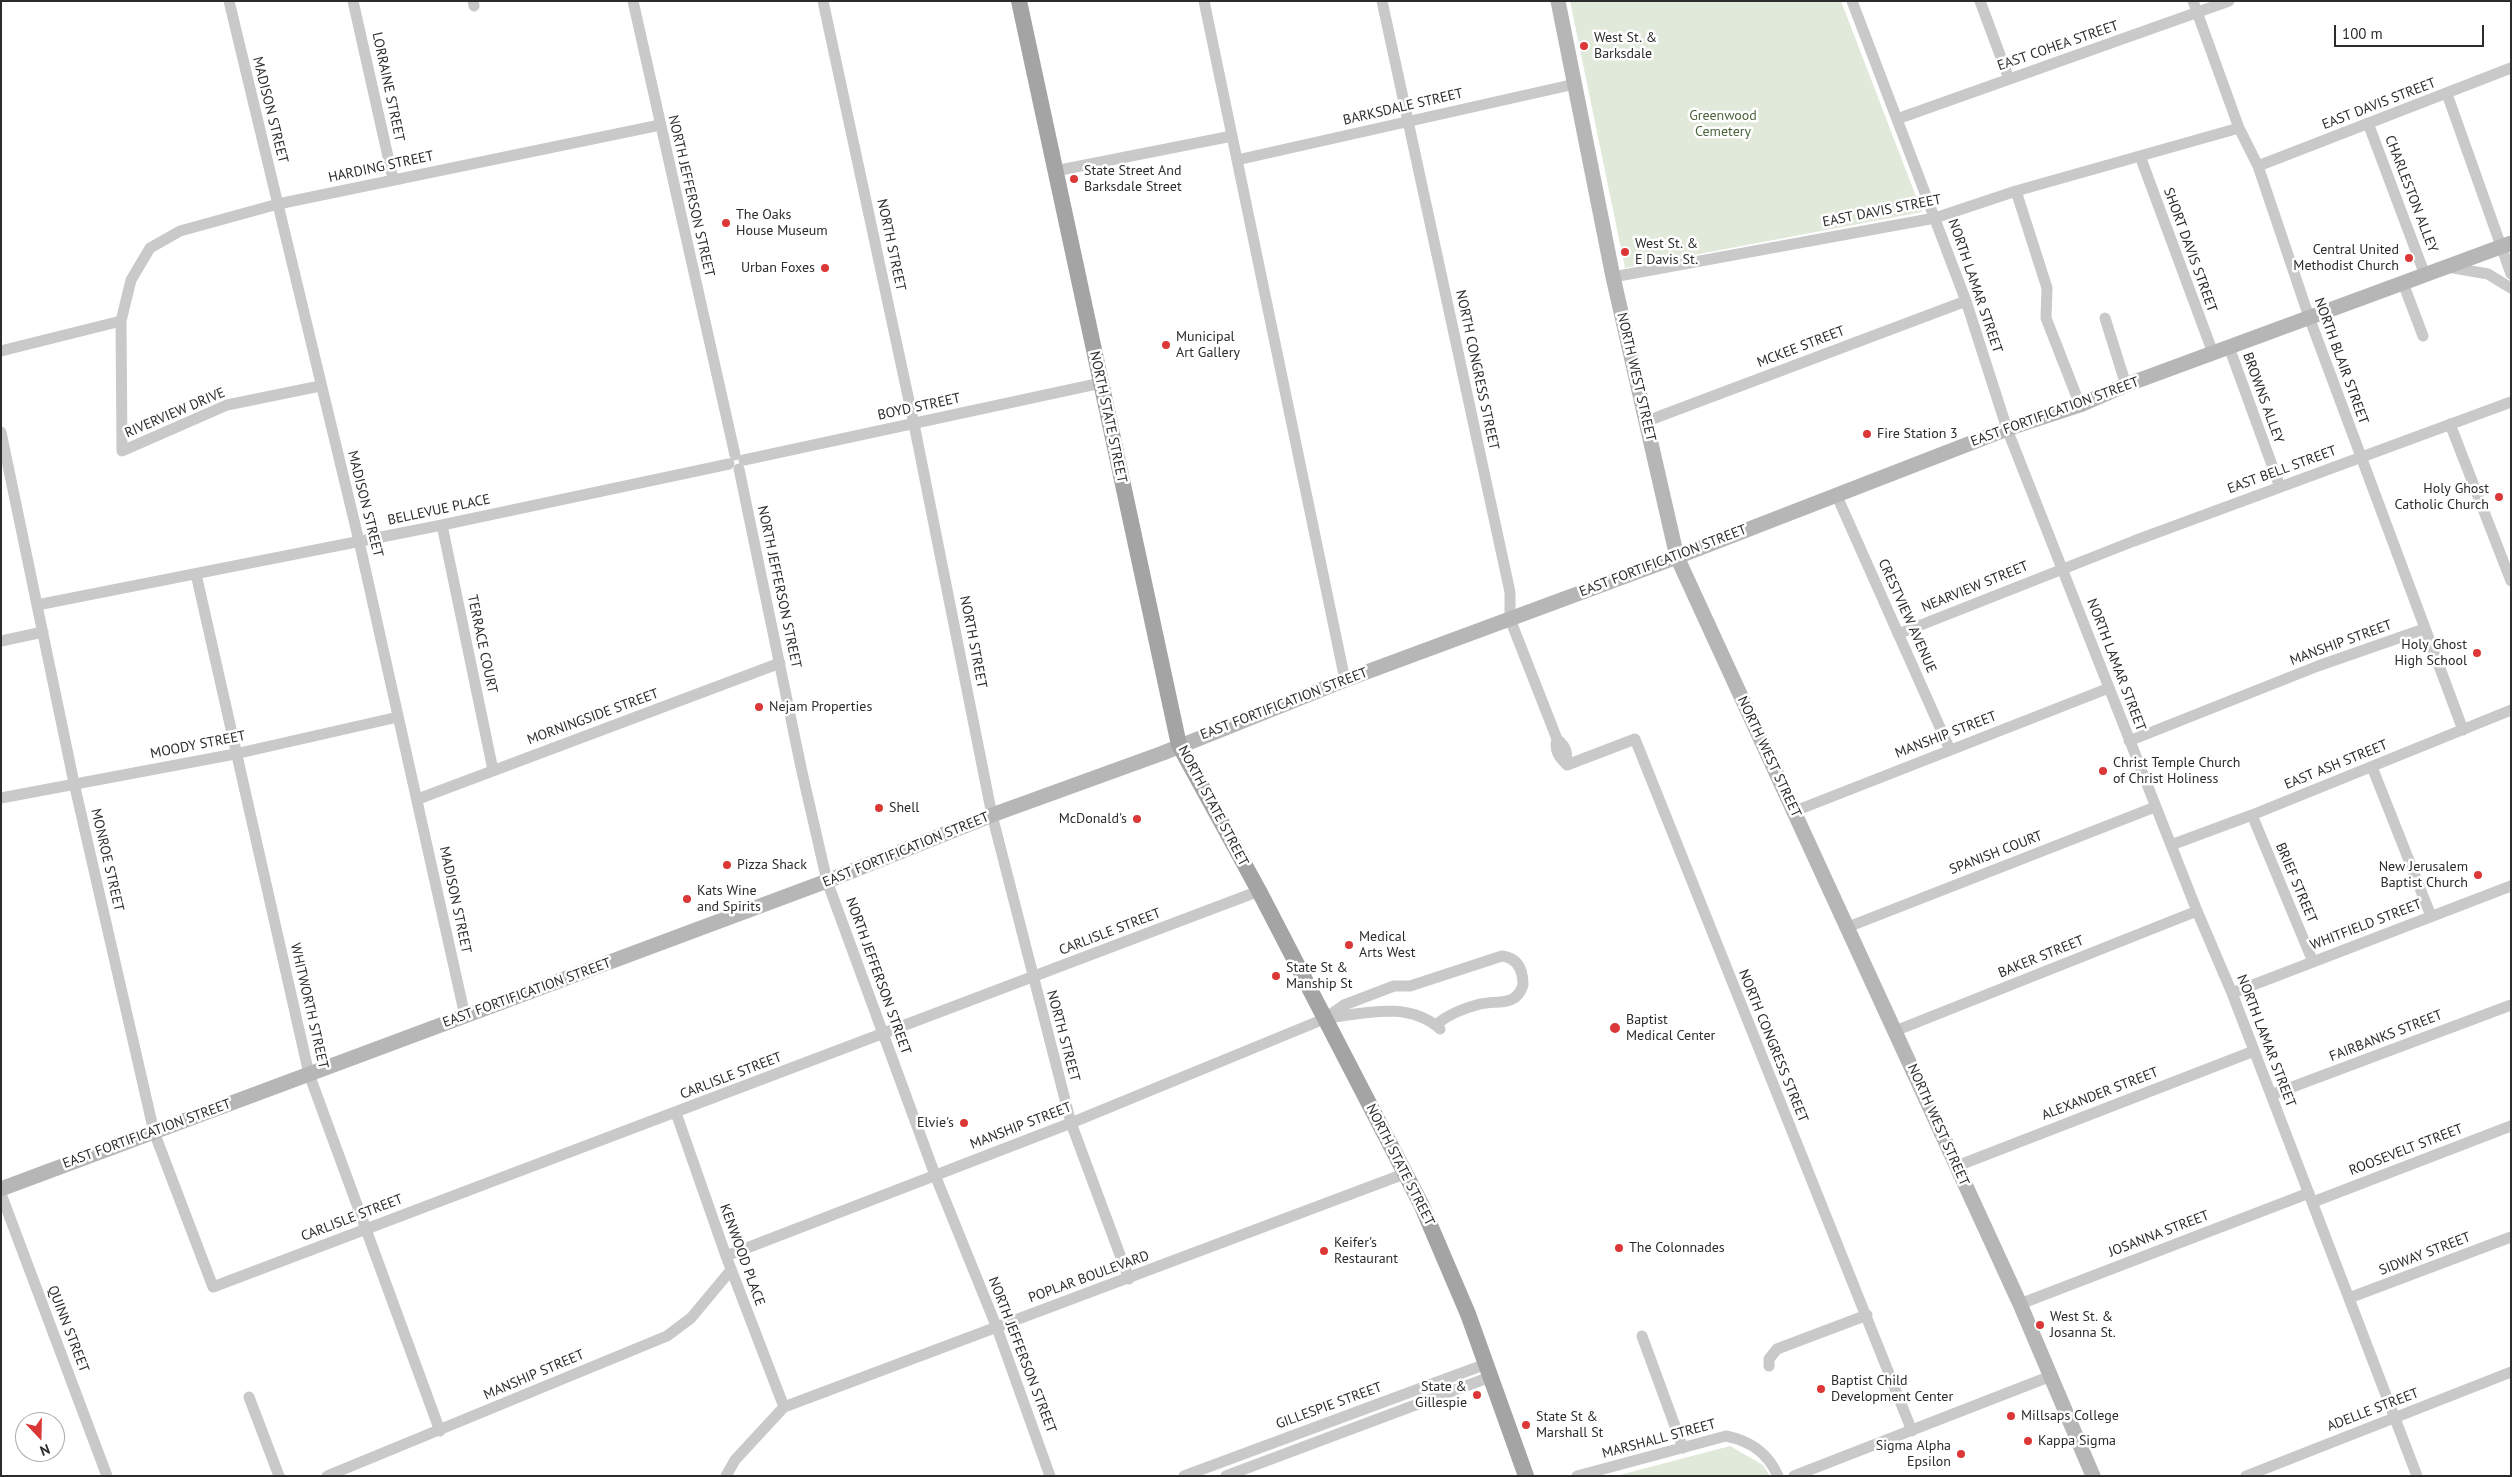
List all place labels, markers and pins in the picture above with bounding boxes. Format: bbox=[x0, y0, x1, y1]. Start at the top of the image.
place label: West St. & Barksdale bbox=[1594, 30, 1657, 62]
marker: West St. & Barksdale bbox=[1578, 40, 1590, 52]
place label: State Street And Barksdale Street bbox=[1084, 163, 1182, 196]
marker: State Street And Barksdale Street bbox=[1068, 173, 1080, 185]
place label: The Oaks House Museum bbox=[736, 207, 828, 240]
marker: The Oaks House Museum bbox=[720, 217, 732, 229]
place label: West St. & E Davis St. bbox=[1635, 236, 1698, 268]
place label: Central United Methodist Church bbox=[2293, 242, 2399, 274]
marker: West St. & E Davis St. bbox=[1619, 246, 1631, 258]
marker: Central United Methodist Church bbox=[2403, 252, 2415, 264]
place label: Urban Foxes bbox=[741, 260, 815, 276]
marker: Urban Foxes bbox=[819, 262, 831, 274]
place label: Municipal Art Gallery bbox=[1176, 329, 1240, 362]
marker: Municipal Art Gallery bbox=[1160, 339, 1172, 351]
place label: Fire Station 3 bbox=[1877, 426, 1958, 442]
marker: Fire Station 3 bbox=[1861, 428, 1873, 440]
place label: Holy Ghost Catholic Church bbox=[2395, 481, 2489, 514]
marker: Holy Ghost Catholic Church bbox=[2493, 491, 2505, 503]
place label: Holy Ghost High School bbox=[2394, 637, 2467, 670]
marker: Holy Ghost High School bbox=[2471, 647, 2483, 659]
place label: Nejam Properties bbox=[769, 699, 872, 715]
marker: Nejam Properties bbox=[753, 701, 765, 713]
place label: Christ Temple Church of Christ Holiness bbox=[2113, 755, 2240, 788]
marker: Christ Temple Church of Christ Holiness bbox=[2097, 765, 2109, 777]
place label: Shell bbox=[889, 800, 919, 816]
marker: Shell bbox=[873, 802, 885, 814]
place label: McDonald's bbox=[1059, 811, 1127, 827]
marker: McDonald's bbox=[1131, 813, 1143, 825]
place label: Pizza Shack bbox=[737, 857, 807, 873]
marker: Pizza Shack bbox=[721, 859, 733, 871]
place label: New Jerusalem Baptist Church bbox=[2379, 859, 2468, 892]
marker: New Jerusalem Baptist Church bbox=[2472, 869, 2484, 881]
place label: Kats Wine and Spirits bbox=[697, 883, 761, 916]
marker: Kats Wine and Spirits bbox=[681, 893, 693, 905]
place label: Medical Arts West bbox=[1359, 929, 1416, 962]
marker: Medical Arts West bbox=[1343, 939, 1355, 951]
place label: State St & Manship St bbox=[1286, 960, 1352, 992]
marker: State St & Manship St bbox=[1270, 970, 1282, 982]
place label: Baptist Medical Center bbox=[1626, 1012, 1715, 1044]
marker: Baptist Medical Center bbox=[1608, 1021, 1622, 1035]
place label: Elvie's bbox=[917, 1115, 954, 1131]
marker: Elvie's bbox=[958, 1117, 970, 1129]
place label: Keifer's Restaurant bbox=[1334, 1235, 1398, 1268]
place label: The Colonnades bbox=[1629, 1240, 1725, 1256]
marker: The Colonnades bbox=[1613, 1242, 1625, 1254]
marker: Keifer's Restaurant bbox=[1318, 1245, 1330, 1257]
place label: West St. & Josanna St. bbox=[2050, 1309, 2116, 1341]
marker: West St. & Josanna St. bbox=[2034, 1319, 2046, 1331]
place label: Baptist Child Development Center bbox=[1831, 1373, 1953, 1405]
place label: State & Gillespie bbox=[1415, 1379, 1467, 1411]
marker: Baptist Child Development Center bbox=[1815, 1383, 1827, 1395]
marker: State & Gillespie bbox=[1471, 1389, 1483, 1401]
place label: Millsaps College bbox=[2021, 1408, 2119, 1424]
place label: State St & Marshall St bbox=[1536, 1409, 1603, 1441]
marker: Millsaps College bbox=[2005, 1410, 2017, 1422]
marker: State St & Marshall St bbox=[1520, 1419, 1532, 1431]
place label: Kappa Sigma bbox=[2038, 1433, 2116, 1449]
marker: Kappa Sigma bbox=[2022, 1435, 2034, 1447]
place label: Sigma Alpha Epsilon bbox=[1876, 1438, 1951, 1470]
marker: Sigma Alpha Epsilon bbox=[1955, 1448, 1967, 1460]

